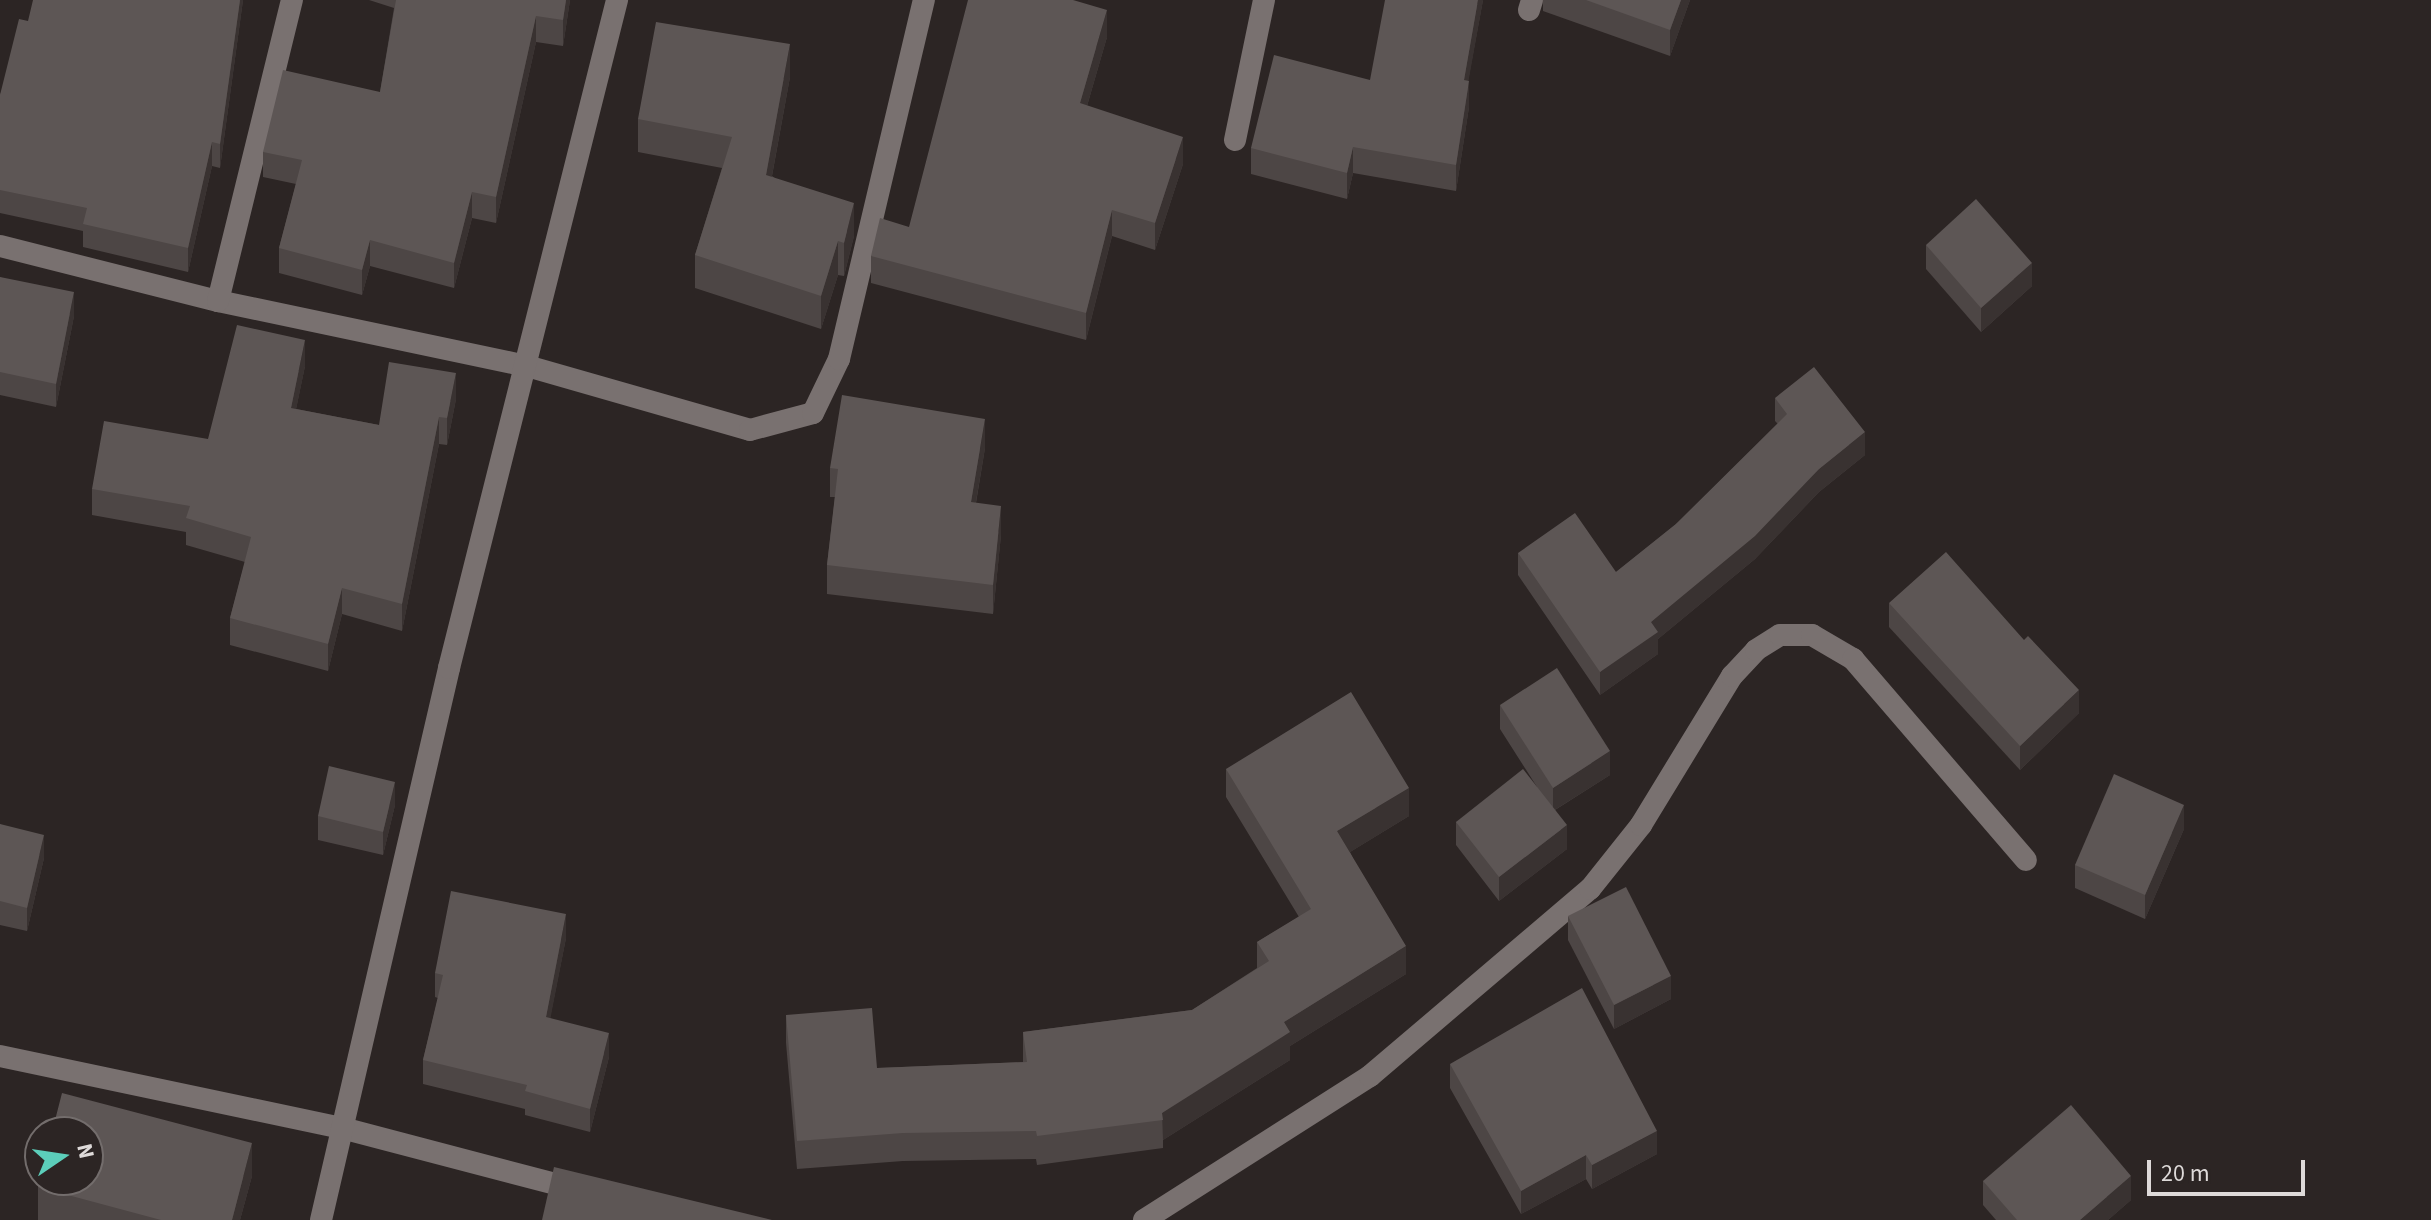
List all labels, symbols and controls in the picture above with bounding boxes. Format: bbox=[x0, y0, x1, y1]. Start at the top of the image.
north arrow bbox=[24, 1116, 104, 1196]
text: N bbox=[68, 1140, 103, 1162]
scale bar bbox=[2151, 1144, 2309, 1194]
text: 20 m bbox=[2161, 1156, 2210, 1191]

